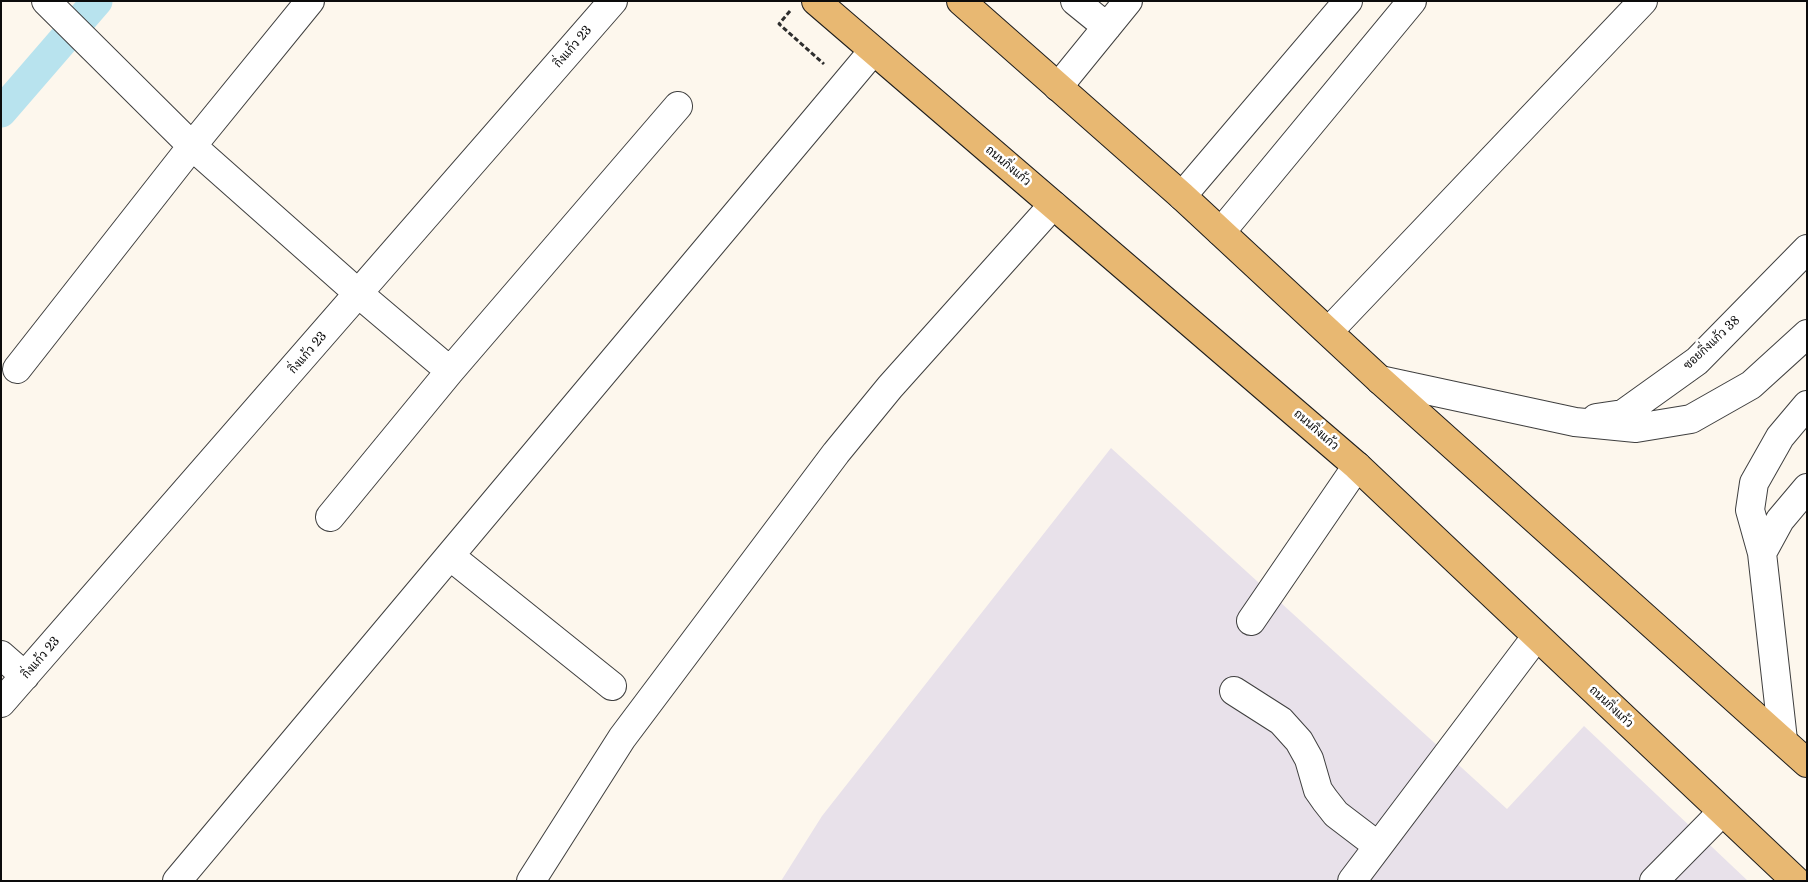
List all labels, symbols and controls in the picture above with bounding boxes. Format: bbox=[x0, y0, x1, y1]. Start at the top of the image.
street label: กิ่งแก้ว 23 bbox=[551, 23, 595, 71]
street label: ถนนกิ่งแก้ว bbox=[982, 143, 1034, 189]
street label: ซอยกิ่งแก้ว 38 bbox=[1681, 313, 1743, 373]
street label: กิ่งแก้ว 23 bbox=[286, 329, 330, 377]
street label: ถนนกิ่งแก้ว bbox=[1291, 407, 1341, 453]
street label: กิ่งแก้ว 23 bbox=[19, 634, 63, 682]
street label: ถนนกิ่งแก้ว bbox=[1586, 683, 1636, 731]

